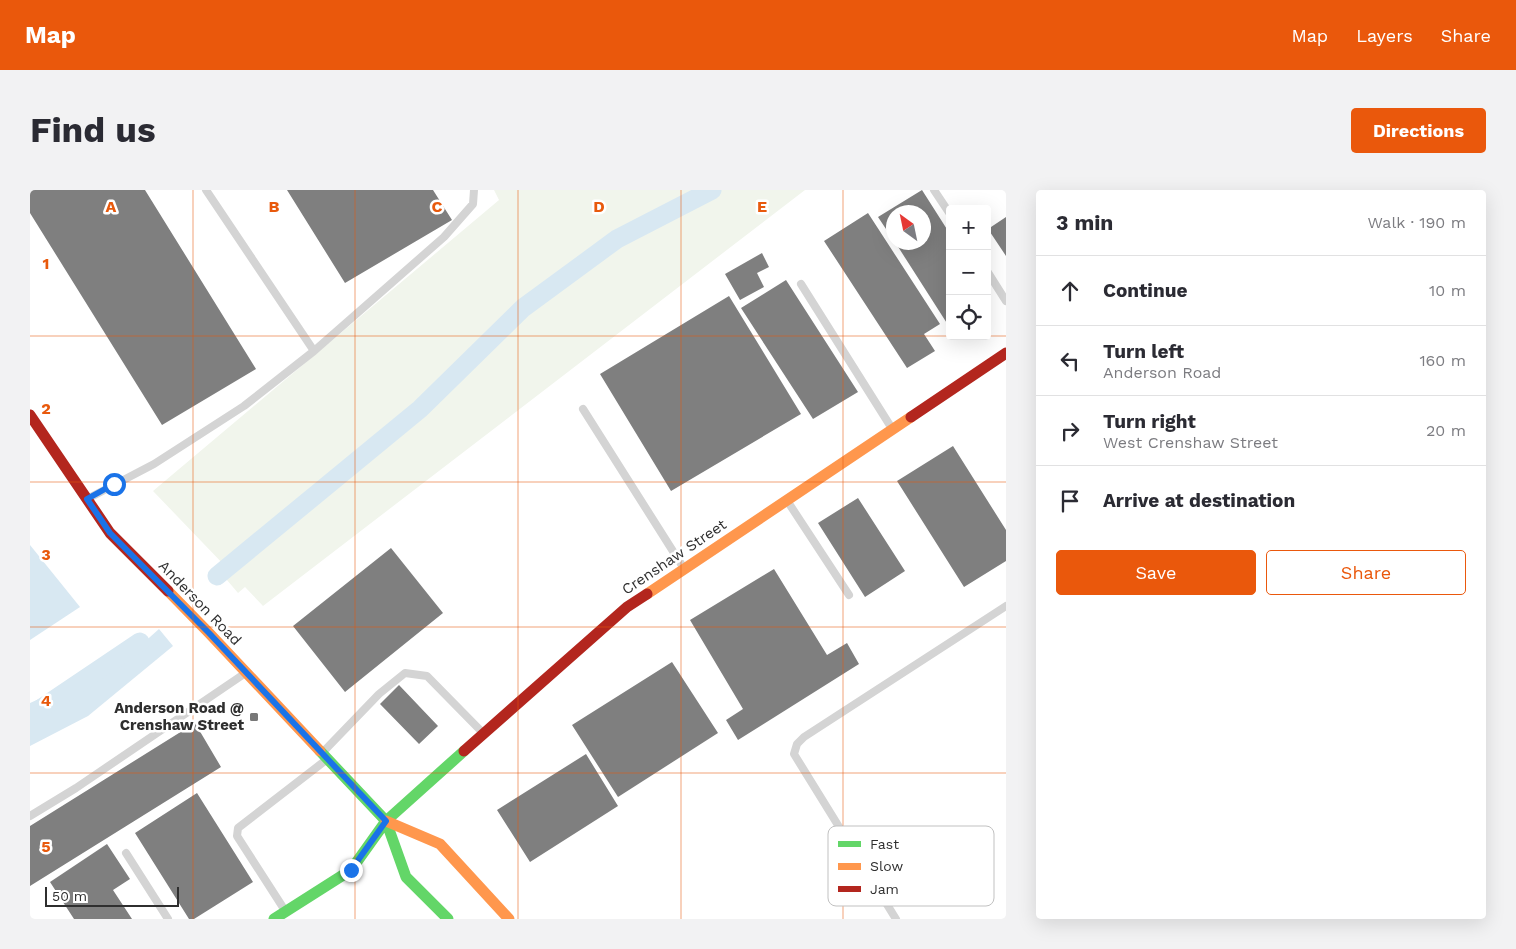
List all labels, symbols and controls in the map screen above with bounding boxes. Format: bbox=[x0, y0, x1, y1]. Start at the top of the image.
text: Map bbox=[25, 21, 76, 49]
text: Map bbox=[1291, 25, 1328, 46]
text: Layers bbox=[1356, 25, 1413, 46]
text: Share bbox=[1441, 25, 1491, 46]
button: Directions bbox=[1351, 108, 1486, 153]
text: Find us bbox=[30, 109, 156, 151]
text: A bbox=[106, 197, 117, 216]
text: B bbox=[269, 197, 280, 216]
text: C bbox=[432, 197, 443, 216]
text: D bbox=[593, 197, 605, 216]
text: E bbox=[757, 197, 767, 216]
north arrow bbox=[886, 205, 931, 250]
map controls bbox=[946, 205, 991, 340]
button: + bbox=[946, 205, 991, 250]
text: 3 min bbox=[1056, 210, 1113, 235]
text: Walk · 190 m bbox=[1368, 213, 1466, 232]
button: − bbox=[946, 250, 991, 295]
text: 1 bbox=[43, 254, 49, 273]
icon: ahead bbox=[1056, 277, 1084, 305]
text: Continue bbox=[1103, 279, 1187, 302]
text: 10 m bbox=[1429, 281, 1466, 300]
button: locate bbox=[946, 295, 991, 340]
text: Turn left bbox=[1103, 340, 1184, 363]
icon: left bbox=[1056, 347, 1084, 375]
text: 160 m bbox=[1419, 351, 1466, 370]
text: Anderson Road bbox=[1103, 363, 1221, 382]
text: 2 bbox=[41, 399, 51, 418]
text: Turn right bbox=[1103, 410, 1196, 433]
icon: right bbox=[1056, 417, 1084, 445]
text: 20 m bbox=[1426, 421, 1466, 440]
text: West Crenshaw Street bbox=[1103, 433, 1278, 452]
route start bbox=[103, 473, 126, 496]
icon: arrive bbox=[1056, 487, 1084, 515]
text: Arrive at destination bbox=[1103, 489, 1295, 512]
street label: Crenshaw Street bbox=[618, 515, 730, 599]
text: 3 bbox=[41, 545, 51, 564]
button: Save bbox=[1056, 550, 1256, 595]
button: Share bbox=[1266, 550, 1466, 595]
street label: Anderson Road bbox=[155, 557, 245, 649]
text: 4 bbox=[41, 691, 51, 710]
place label: Anderson Road @ Crenshaw Street bbox=[114, 699, 244, 734]
marker: Anderson Road @ Crenshaw Street bbox=[248, 711, 260, 723]
legend bbox=[828, 826, 994, 906]
text: Fast bbox=[870, 836, 899, 852]
text: 5 bbox=[41, 837, 51, 856]
text: Slow bbox=[870, 858, 903, 874]
route end bbox=[340, 859, 363, 882]
text: Jam bbox=[870, 881, 899, 897]
scale bar bbox=[45, 884, 179, 907]
text: 50 m bbox=[52, 888, 87, 904]

